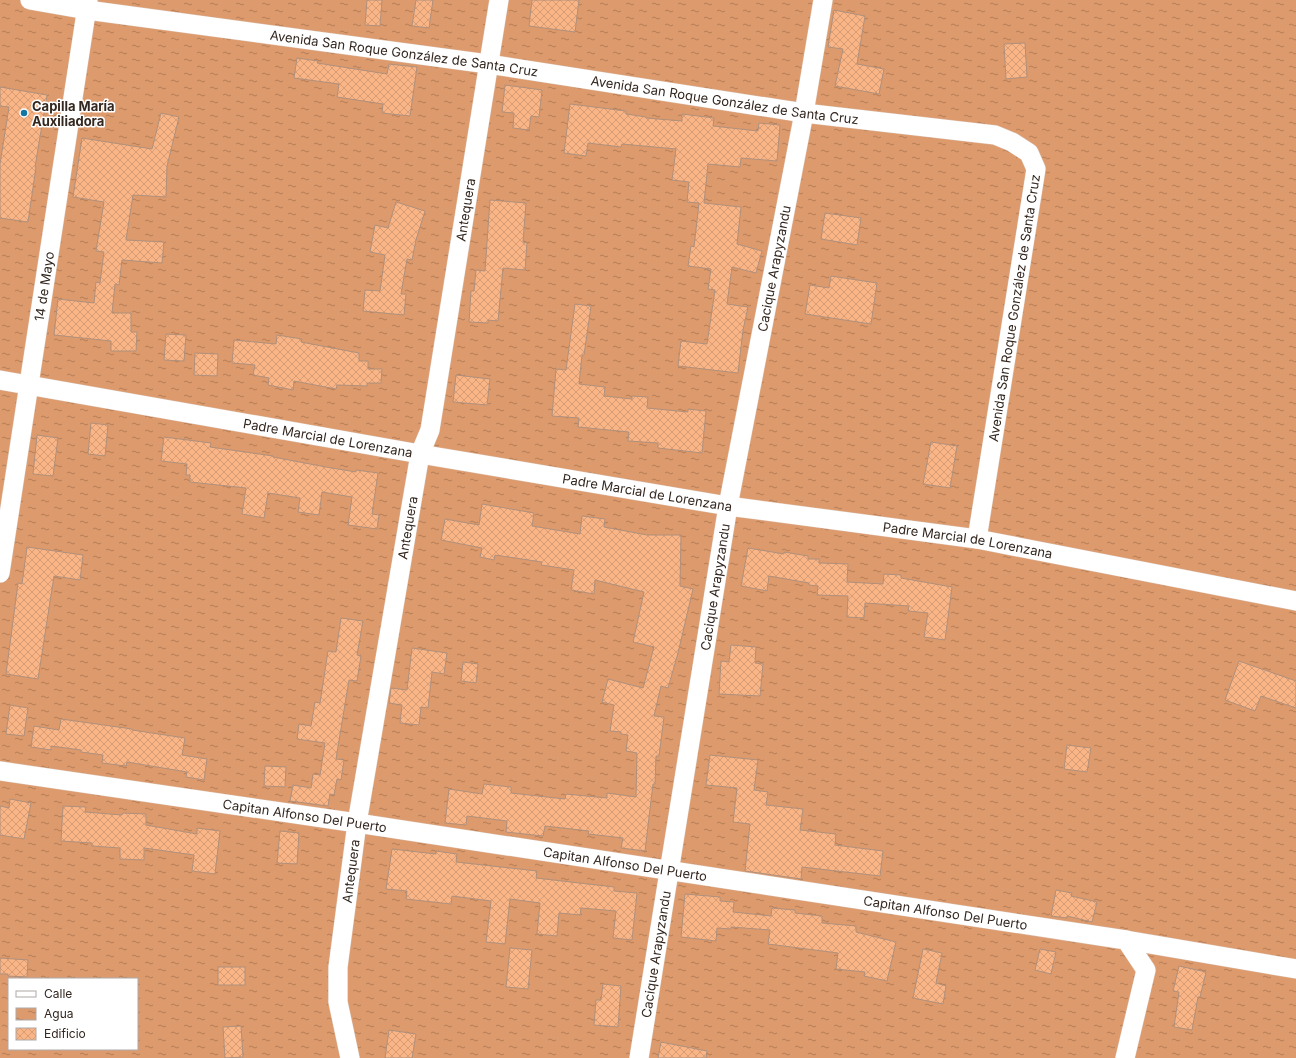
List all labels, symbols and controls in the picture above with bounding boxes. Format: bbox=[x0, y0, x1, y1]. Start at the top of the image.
street label: Avenida San Roque González de Santa Cruz bbox=[269, 27, 539, 80]
street label: Avenida San Roque González de Santa Cruz bbox=[590, 72, 860, 127]
place label: Capilla María Auxiliadora bbox=[32, 98, 115, 129]
marker: Capilla María Auxiliadora bbox=[19, 108, 29, 118]
street label: Avenida San Roque González de Santa Cruz bbox=[985, 173, 1043, 443]
street label: Antequera bbox=[452, 177, 478, 242]
street label: Cacique Arapyzandu bbox=[754, 204, 794, 333]
street label: 14 de Mayo bbox=[31, 250, 57, 322]
street label: Padre Marcial de Lorenzana bbox=[242, 415, 414, 461]
street label: Padre Marcial de Lorenzana bbox=[561, 470, 733, 514]
street label: Antequera bbox=[394, 495, 421, 561]
street label: Padre Marcial de Lorenzana bbox=[882, 519, 1054, 562]
street label: Cacique Arapyzandu bbox=[697, 522, 733, 652]
street label: Capitan Alfonso Del Puerto bbox=[222, 796, 388, 835]
street label: Antequera bbox=[339, 838, 363, 904]
street label: Capitan Alfonso Del Puerto bbox=[542, 843, 708, 884]
street label: Cacique Arapyzandu bbox=[638, 890, 674, 1019]
street label: Capitan Alfonso Del Puerto bbox=[862, 892, 1029, 933]
legend bbox=[8, 978, 138, 1050]
text: Calle bbox=[44, 986, 72, 1001]
text: Agua bbox=[44, 1006, 73, 1021]
text: Edificio bbox=[44, 1026, 86, 1041]

